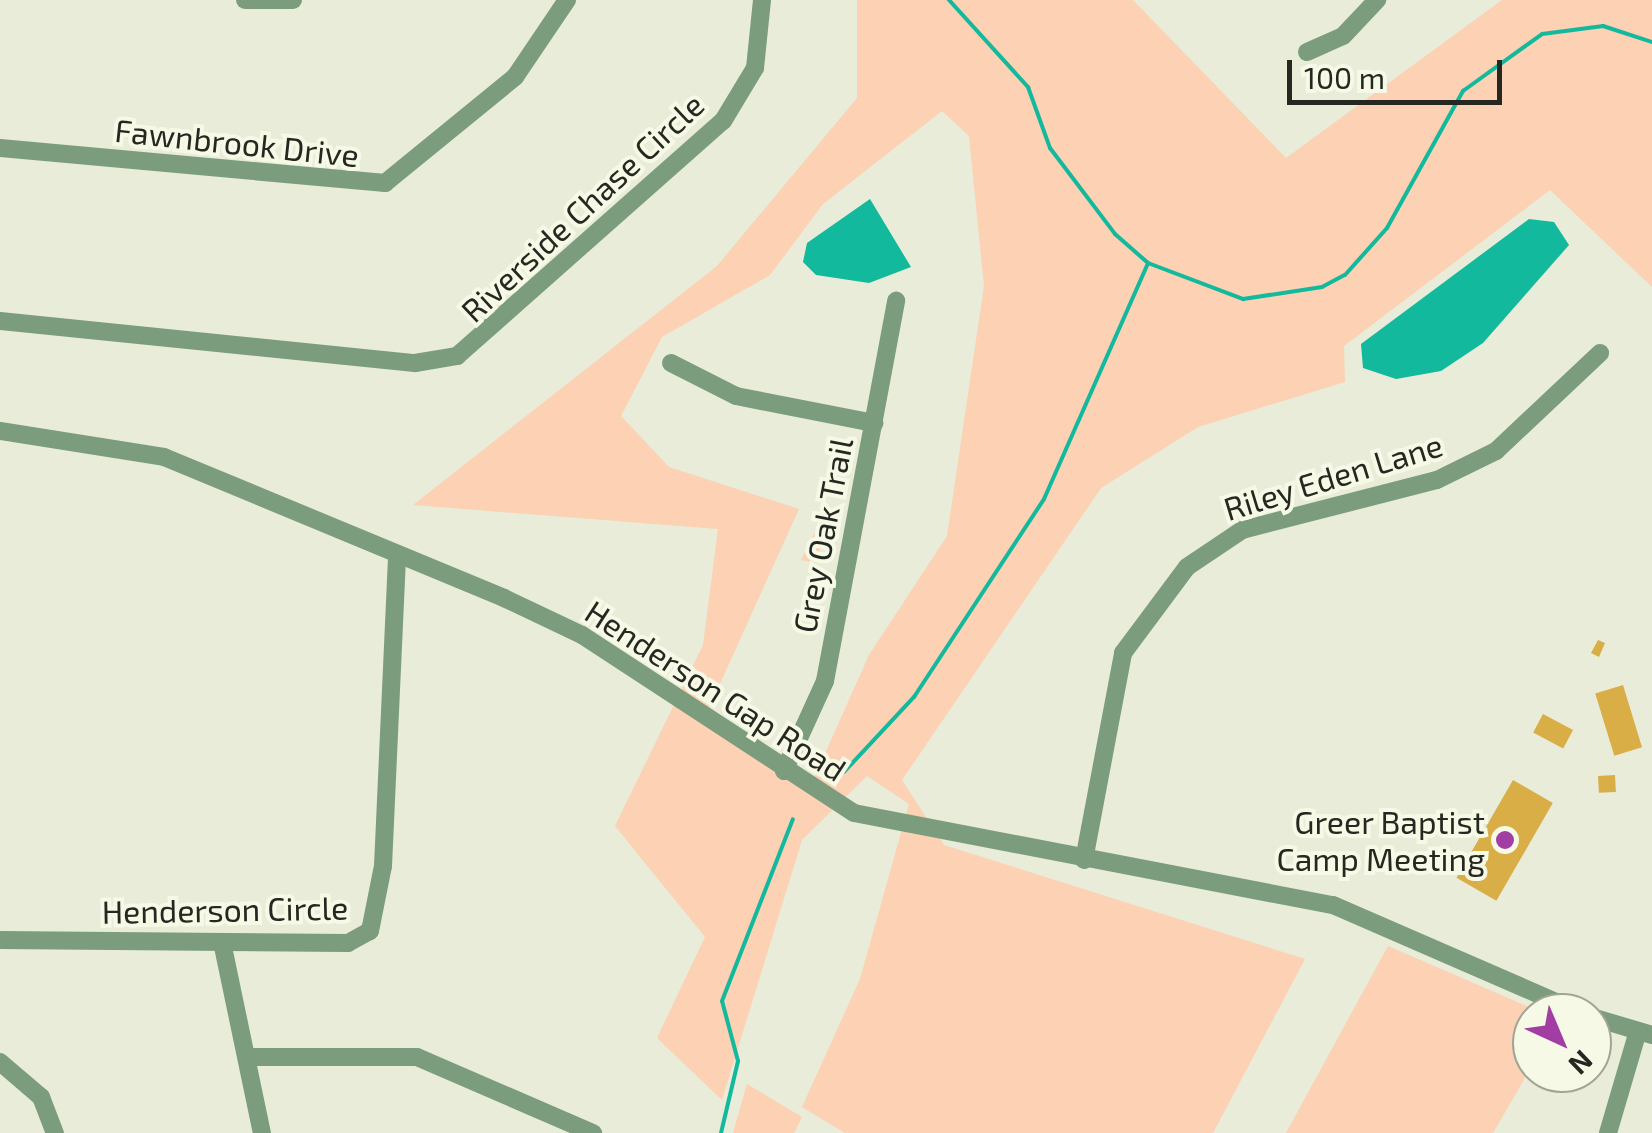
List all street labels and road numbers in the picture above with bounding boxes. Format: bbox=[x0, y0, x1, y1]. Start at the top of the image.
street label: Riverside Chase Circle bbox=[453, 85, 711, 329]
street label: Fawnbrook Drive bbox=[113, 110, 361, 174]
street label: Riley Eden Lane bbox=[1219, 424, 1447, 528]
street label: Grey Oak Trail bbox=[784, 433, 860, 637]
street label: Henderson Gap Road bbox=[579, 591, 853, 789]
street label: Henderson Circle bbox=[101, 888, 349, 930]

